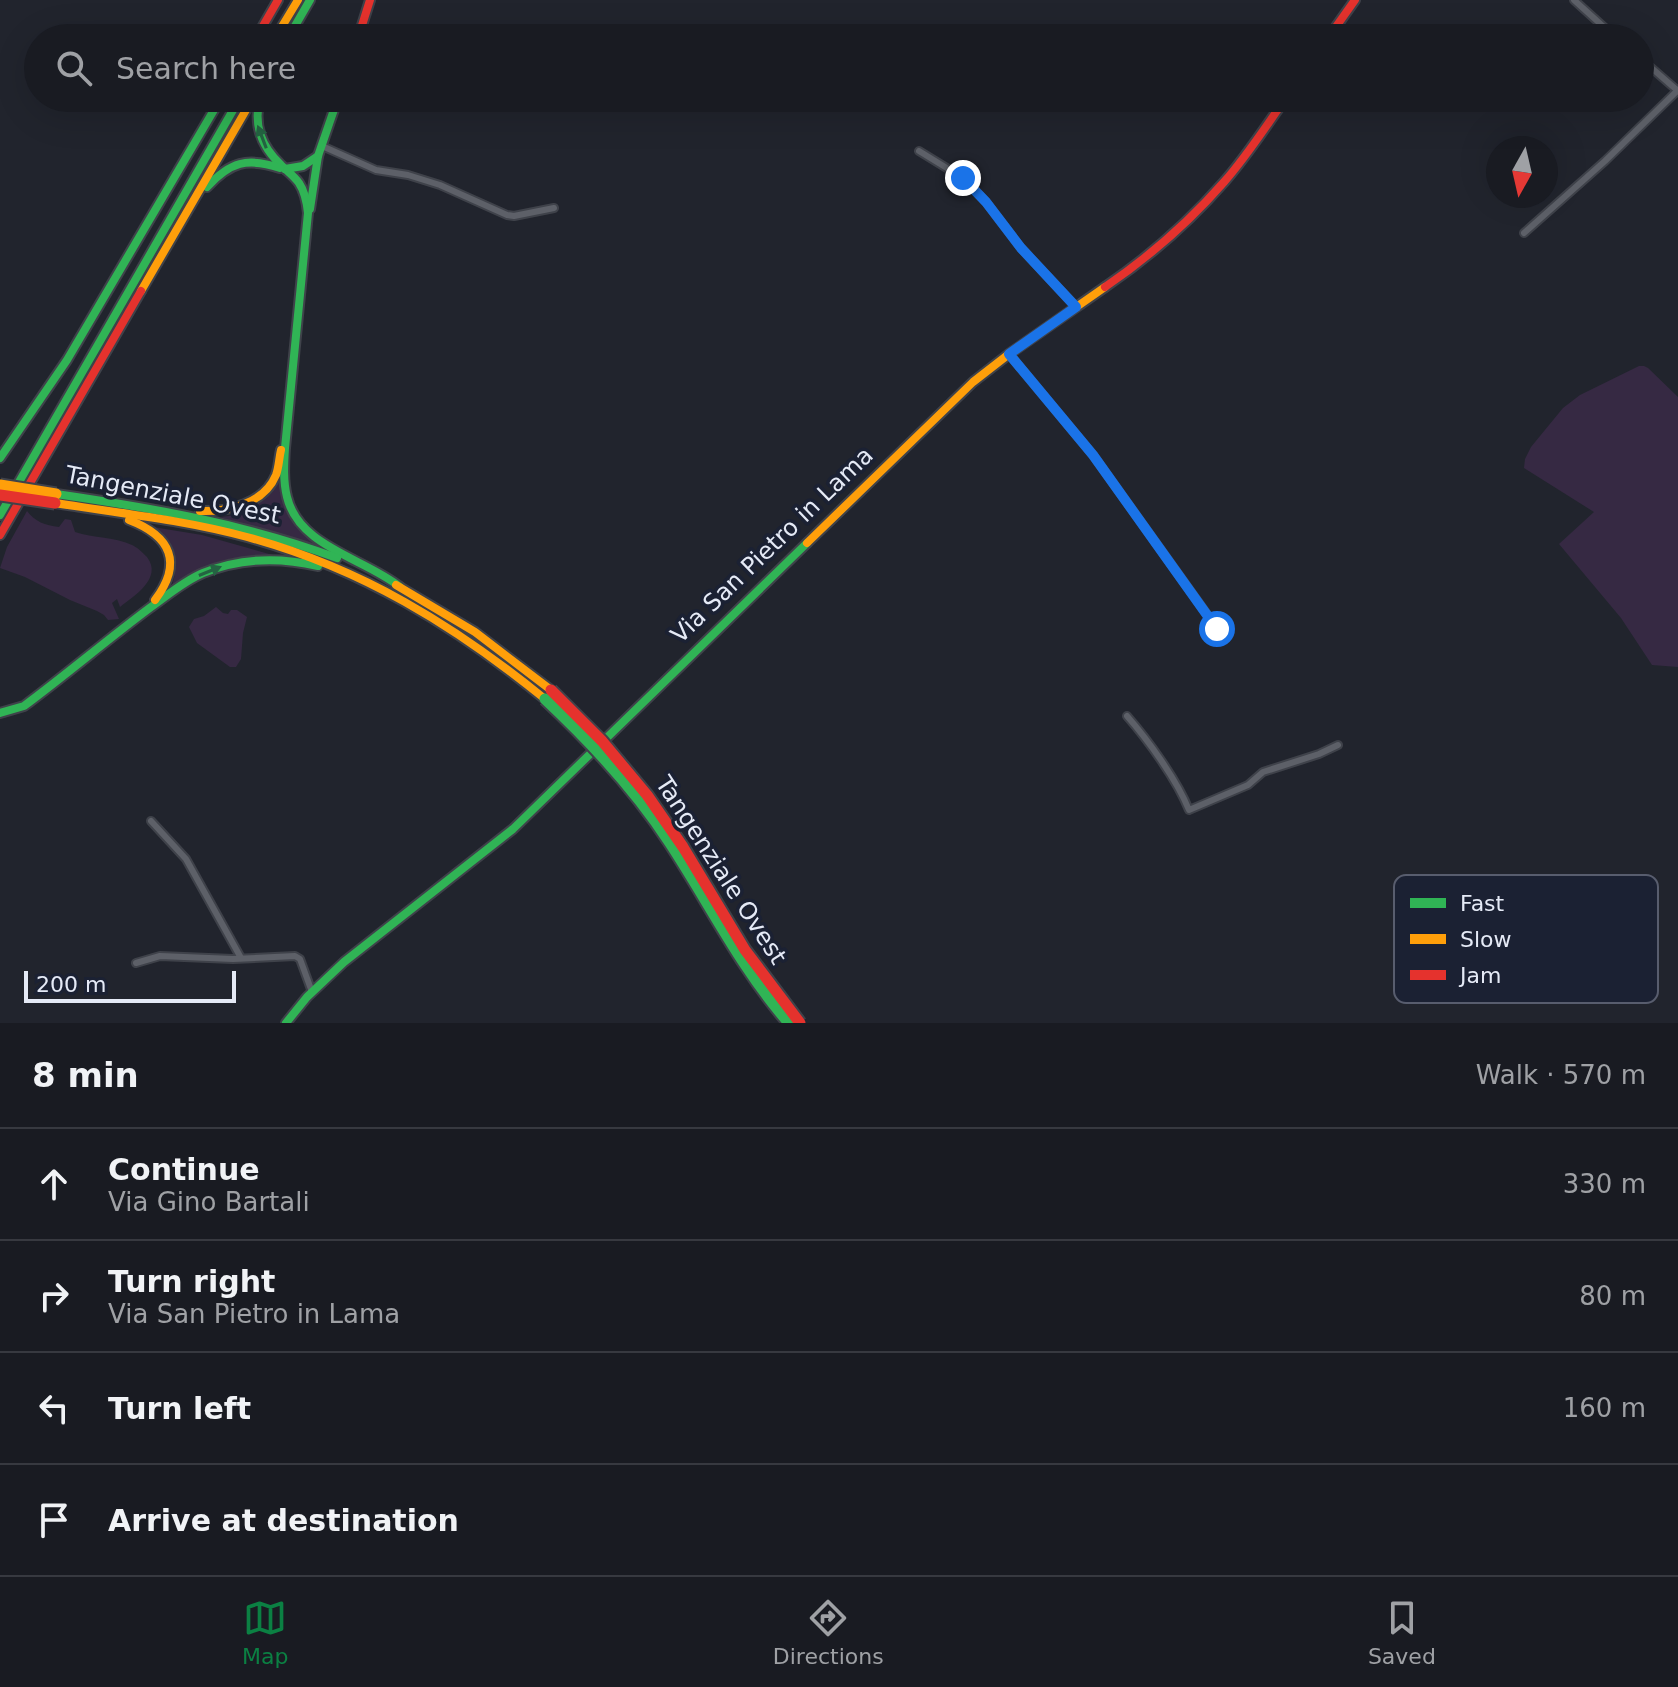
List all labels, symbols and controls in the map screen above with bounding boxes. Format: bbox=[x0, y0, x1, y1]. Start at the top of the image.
search box bbox=[24, 24, 1654, 112]
icon: search bbox=[52, 46, 96, 90]
text: Search here bbox=[116, 51, 296, 86]
one-way arrow bbox=[255, 125, 268, 149]
north arrow bbox=[1486, 136, 1558, 208]
route end bbox=[945, 160, 981, 196]
street label: Via San Pietro in Lama bbox=[665, 441, 879, 649]
street label: Tangenziale Ovest bbox=[62, 460, 283, 530]
one-way arrow bbox=[198, 564, 222, 577]
route start bbox=[1199, 611, 1235, 647]
street label: Tangenziale Ovest bbox=[649, 770, 792, 969]
legend bbox=[1394, 875, 1658, 1003]
text: Fast bbox=[1460, 891, 1505, 916]
text: Slow bbox=[1460, 927, 1512, 952]
text: Jam bbox=[1458, 963, 1501, 988]
scale bar bbox=[24, 967, 236, 1003]
text: 200 m bbox=[36, 972, 106, 997]
text: 8 min bbox=[32, 1055, 139, 1095]
text: Walk · 570 m bbox=[1476, 1060, 1646, 1090]
text: Continue bbox=[108, 1152, 260, 1187]
icon: ahead bbox=[32, 1162, 76, 1206]
text: 330 m bbox=[1563, 1169, 1646, 1199]
text: Via Gino Bartali bbox=[108, 1187, 310, 1217]
text: Turn right bbox=[108, 1264, 275, 1299]
icon: right bbox=[32, 1274, 76, 1318]
text: 80 m bbox=[1579, 1281, 1646, 1311]
text: Via San Pietro in Lama bbox=[108, 1299, 400, 1329]
icon: left bbox=[32, 1386, 76, 1430]
text: Turn left bbox=[108, 1391, 251, 1426]
text: 160 m bbox=[1563, 1393, 1646, 1423]
icon: arrive bbox=[32, 1498, 76, 1542]
text: Arrive at destination bbox=[108, 1503, 459, 1538]
tab: Map bbox=[242, 1596, 289, 1669]
tab: Directions bbox=[773, 1596, 884, 1669]
tab: Saved bbox=[1368, 1596, 1436, 1669]

